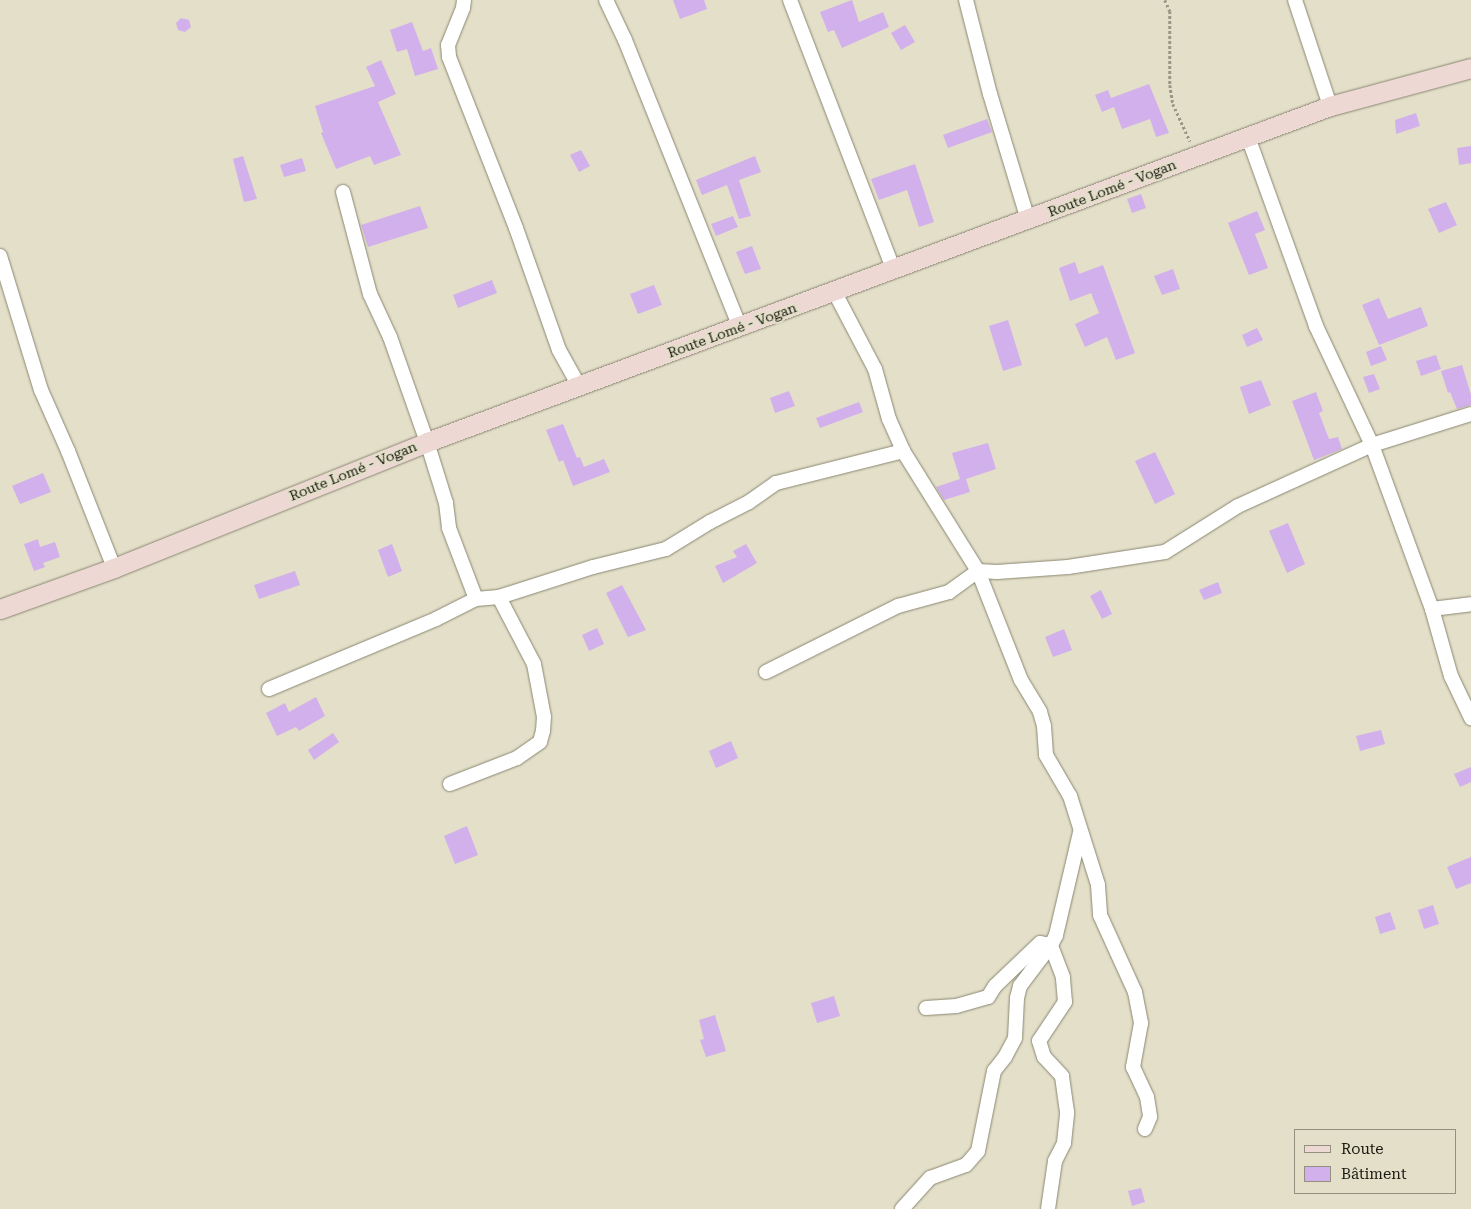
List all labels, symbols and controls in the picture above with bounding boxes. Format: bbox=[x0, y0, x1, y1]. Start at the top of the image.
street label: Route Lomé - Vogan bbox=[1045, 156, 1179, 220]
street label: Route Lomé - Vogan bbox=[665, 299, 799, 361]
street label: Route Lomé - Vogan bbox=[287, 438, 419, 504]
legend bbox=[1294, 1129, 1456, 1194]
text: Route bbox=[1341, 1140, 1383, 1158]
text: Bâtiment bbox=[1341, 1165, 1407, 1183]

